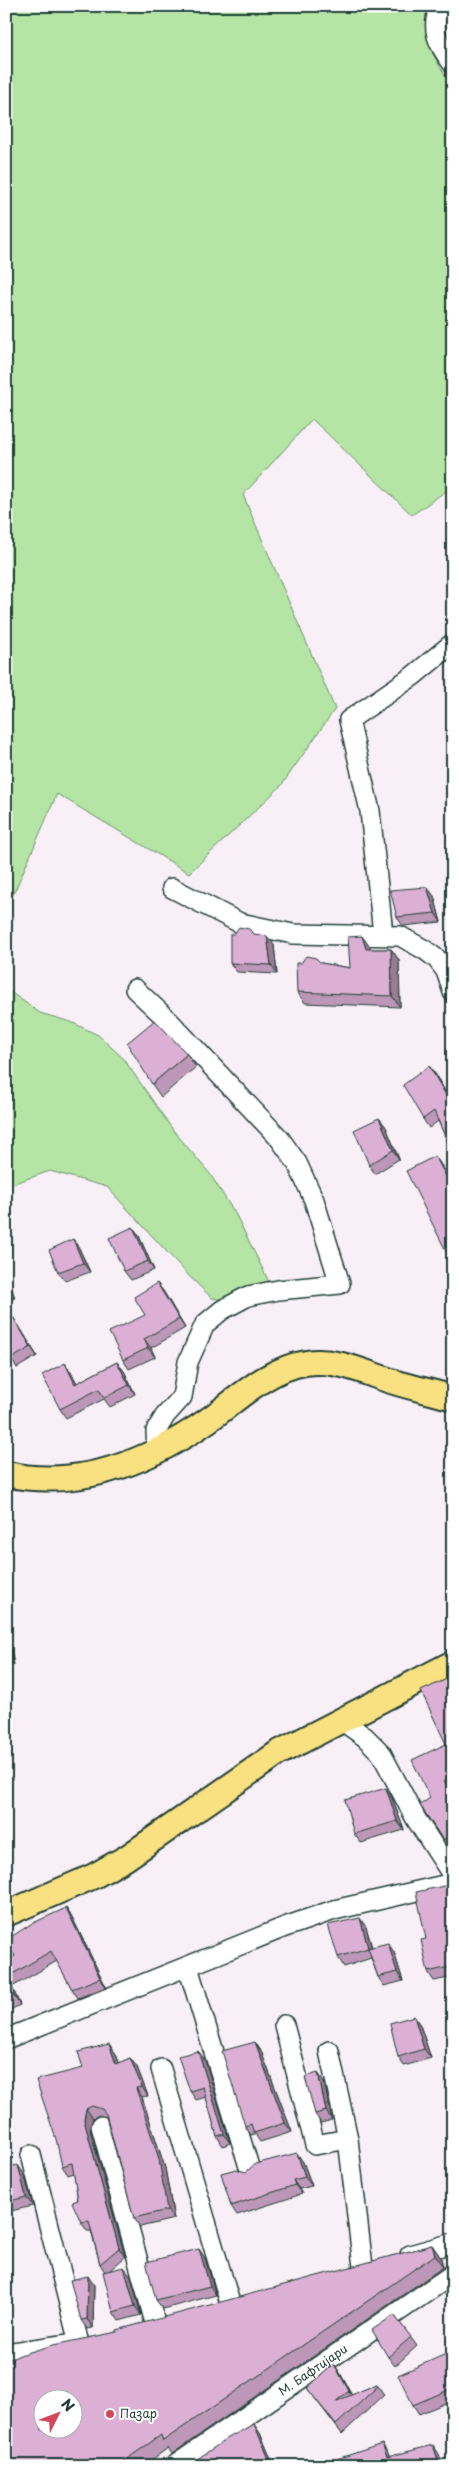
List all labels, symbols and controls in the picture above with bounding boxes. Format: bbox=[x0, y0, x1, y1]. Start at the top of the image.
street label: М. Бафтијари bbox=[274, 2339, 351, 2400]
north arrow bbox=[32, 2390, 82, 2440]
text: N bbox=[57, 2394, 80, 2416]
place label: Пазар bbox=[120, 2404, 157, 2422]
marker: Пазар bbox=[104, 2408, 116, 2420]

